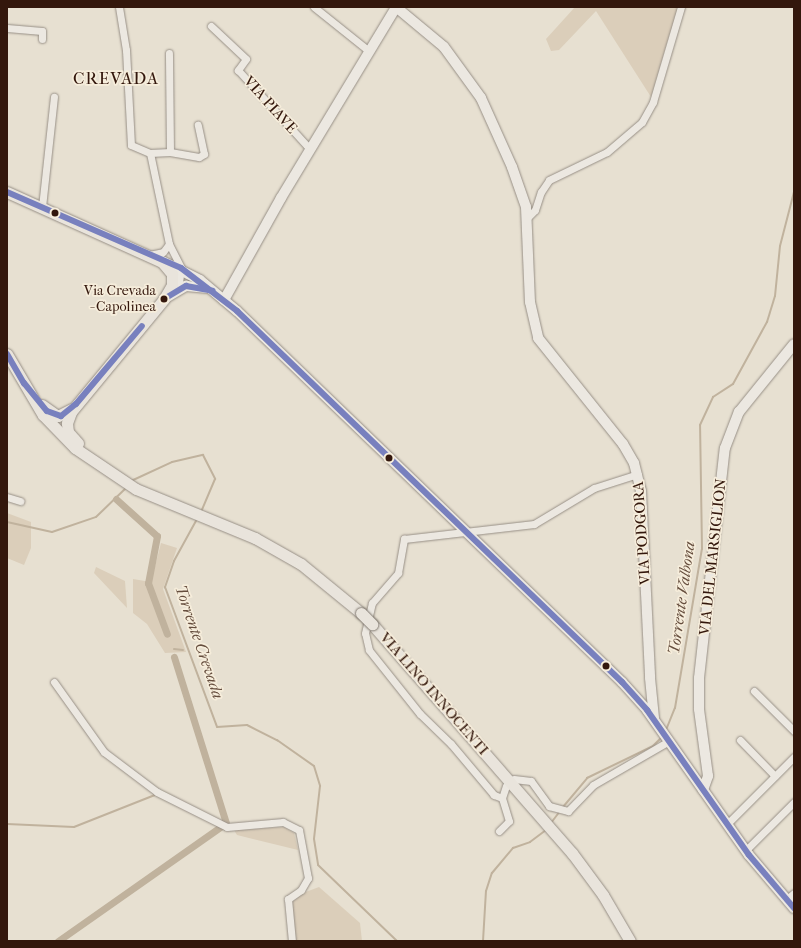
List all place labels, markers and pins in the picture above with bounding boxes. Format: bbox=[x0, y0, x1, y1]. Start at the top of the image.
unlabelled marker bbox=[50, 208, 60, 218]
place label: Via Crevada - Capolinea bbox=[84, 283, 156, 316]
marker: Via Crevada - Capolinea bbox=[159, 294, 169, 304]
unlabelled marker bbox=[384, 453, 394, 463]
unlabelled marker bbox=[601, 661, 611, 671]

